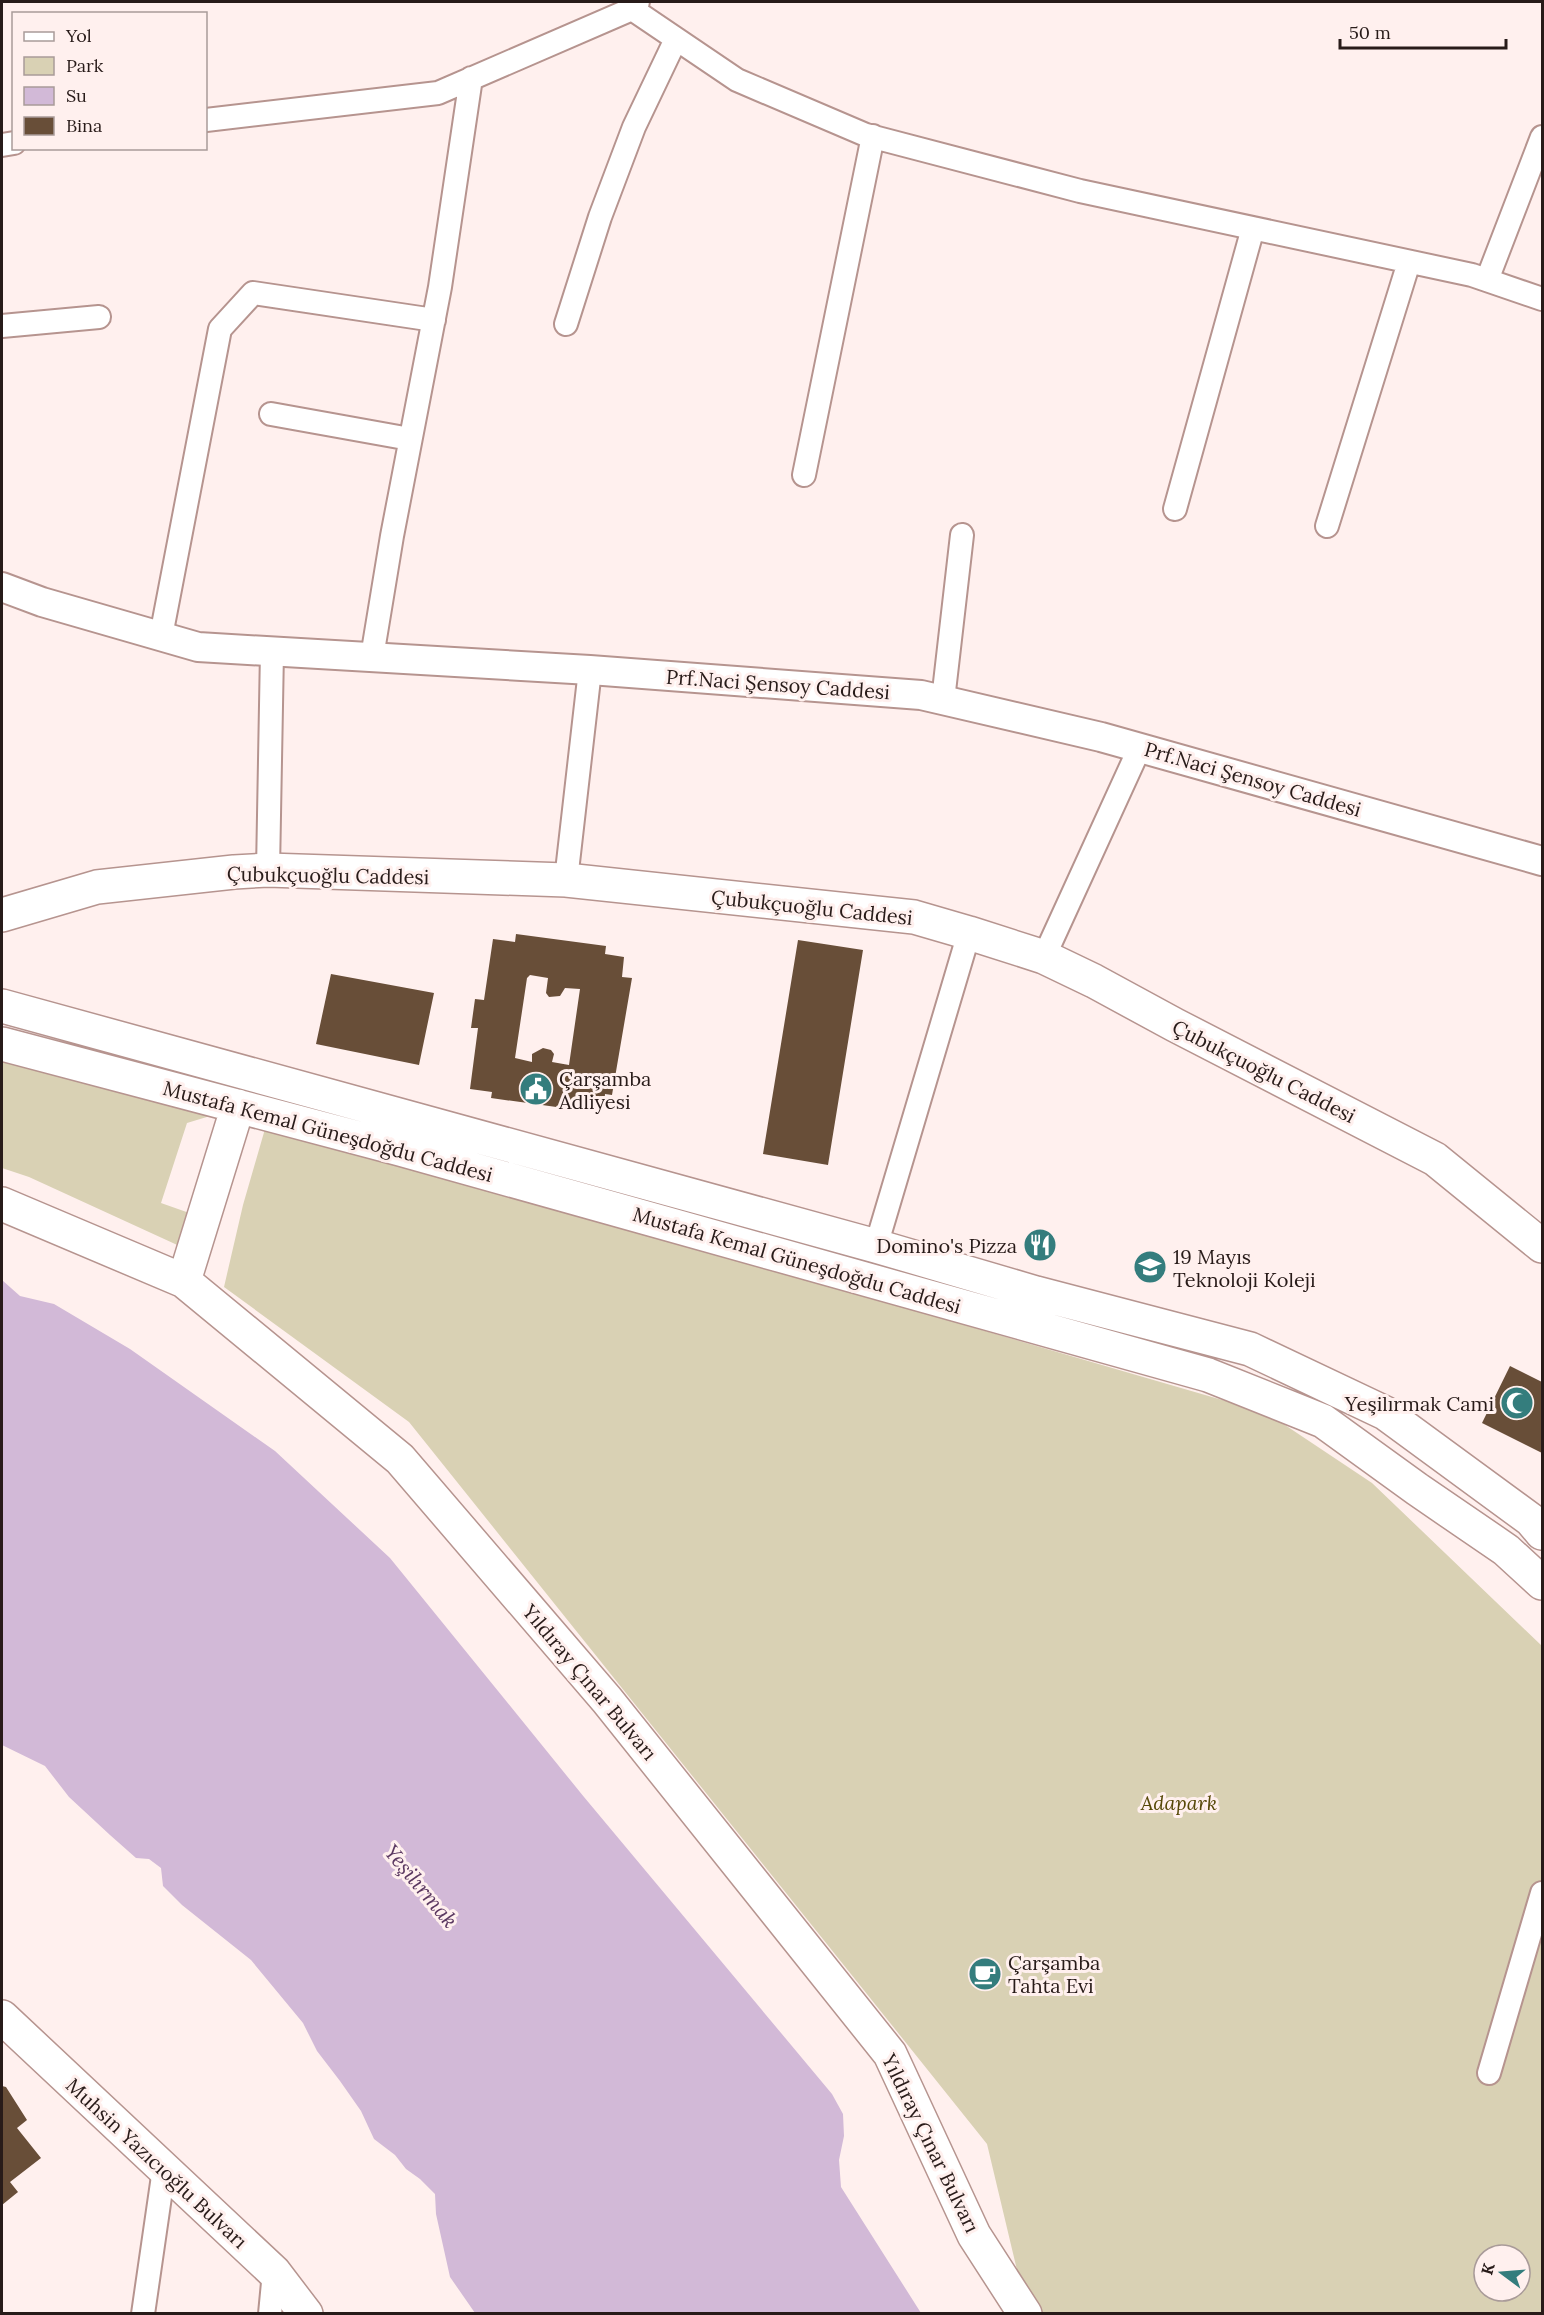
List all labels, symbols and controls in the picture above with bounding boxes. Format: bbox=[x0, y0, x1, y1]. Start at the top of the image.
legend bbox=[12, 12, 207, 150]
scale bar bbox=[1340, 12, 1506, 50]
text: 50 m bbox=[1349, 21, 1391, 44]
text: Yol bbox=[65, 24, 92, 47]
text: Park bbox=[66, 54, 104, 77]
text: Su bbox=[66, 84, 87, 107]
text: Bina bbox=[66, 114, 102, 137]
street label: Prf.Naci Şensoy Caddesi bbox=[665, 664, 891, 704]
street label: Prf.Naci Şensoy Caddesi bbox=[1142, 736, 1364, 822]
street label: Çubukçuoğlu Caddesi bbox=[227, 861, 429, 889]
street label: Çubukçuoğlu Caddesi bbox=[710, 884, 914, 930]
street label: Çubukçuoğlu Caddesi bbox=[1168, 1014, 1360, 1128]
place label: Çarşamba Adliyesi bbox=[558, 1066, 651, 1114]
public building icon: Çarşamba Adliyesi bbox=[518, 1071, 554, 1107]
street label: Mustafa Kemal Güneşdoğdu Caddesi bbox=[160, 1075, 496, 1187]
street label: Mustafa Kemal Güneşdoğdu Caddesi bbox=[630, 1201, 964, 1319]
restaurant icon: Domino's Pizza bbox=[1022, 1227, 1058, 1263]
place label: Domino's Pizza bbox=[876, 1233, 1017, 1258]
place label: 19 Mayıs Teknoloji Koleji bbox=[1173, 1244, 1316, 1292]
school or university icon: 19 Mayıs Teknoloji Koleji bbox=[1132, 1249, 1168, 1285]
mosque icon: Yeşilırmak Cami bbox=[1499, 1385, 1535, 1421]
place label: Yeşilırmak Cami bbox=[1344, 1391, 1494, 1416]
street label: Yıldıray Çınar Bulvarı bbox=[517, 1598, 662, 1765]
park label: Adapark bbox=[1140, 1790, 1217, 1815]
water label: Yeşilırmak bbox=[378, 1839, 464, 1933]
place label: Çarşamba Tahta Evi bbox=[1008, 1950, 1100, 1998]
cafe icon: Çarşamba Tahta Evi bbox=[967, 1956, 1003, 1992]
street label: Yıldıray Çınar Bulvarı bbox=[876, 2049, 985, 2236]
street label: Muhsin Yazıcıoğlu Bulvarı bbox=[61, 2072, 253, 2254]
north arrow bbox=[1472, 2243, 1532, 2303]
text: K bbox=[1476, 2260, 1499, 2277]

